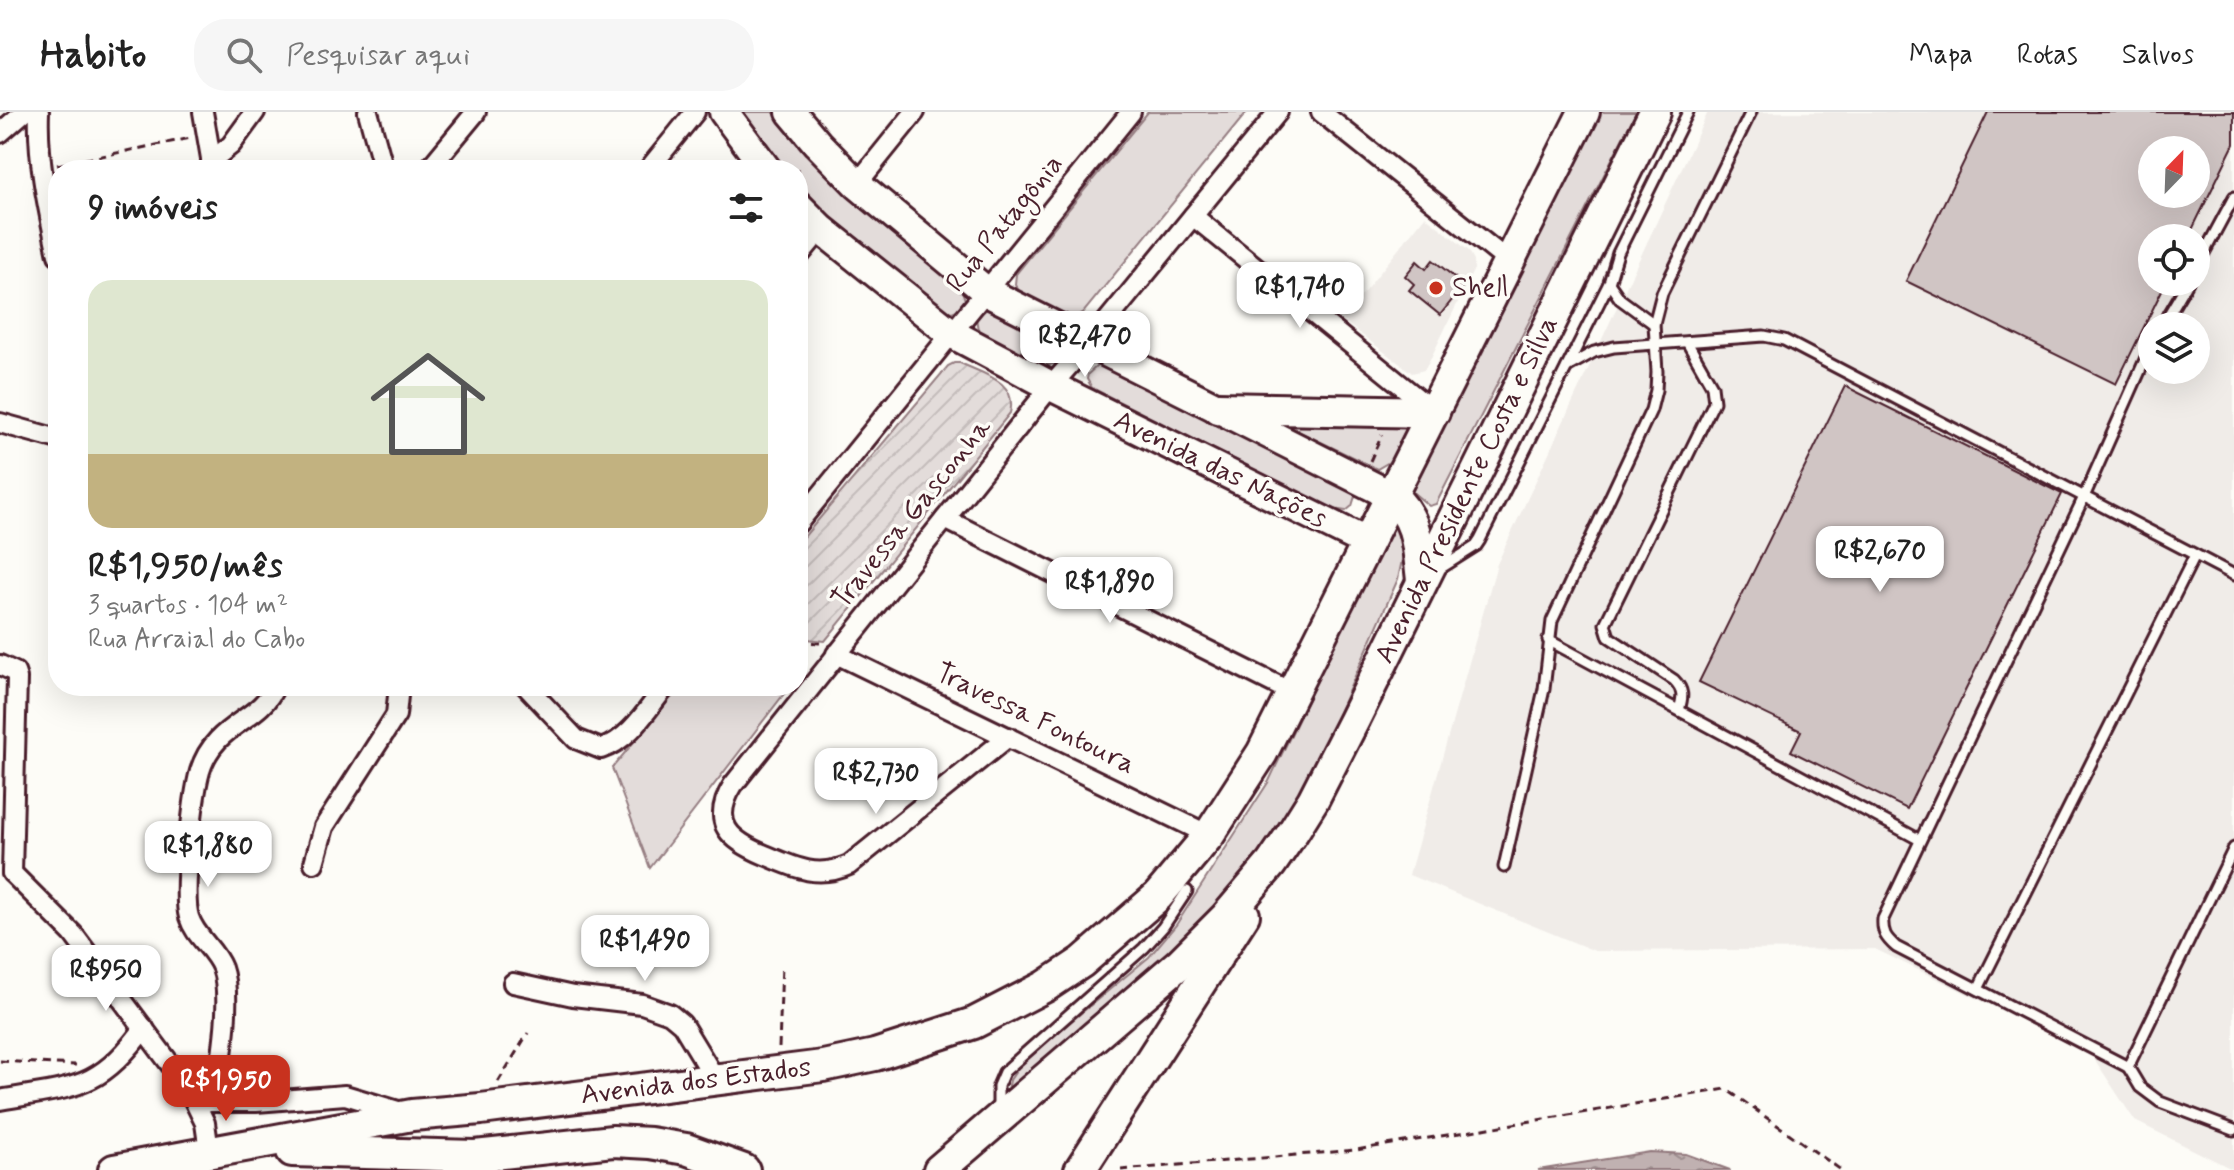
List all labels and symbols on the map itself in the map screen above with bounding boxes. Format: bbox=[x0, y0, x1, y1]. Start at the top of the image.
north arrow bbox=[2138, 136, 2210, 208]
street label: Rua Patagônia bbox=[938, 147, 1074, 302]
pin: R$1,740 bbox=[1226, 262, 1374, 330]
place label: Shell bbox=[1452, 270, 1508, 307]
marker: Shell bbox=[1427, 279, 1445, 297]
street label: Avenida Presidente Costa e Silva bbox=[1367, 310, 1567, 670]
pin: R$2,470 bbox=[1011, 311, 1159, 379]
street label: Avenida das Nações bbox=[1107, 402, 1333, 538]
street label: Travessa Gasconha bbox=[824, 411, 1001, 617]
pin: R$2,670 bbox=[1806, 526, 1954, 594]
pin: R$1,890 bbox=[1036, 557, 1184, 625]
street label: Travessa Fontoura bbox=[929, 655, 1141, 783]
pin: R$2,730 bbox=[802, 748, 950, 816]
pin: R$1,880 bbox=[134, 821, 282, 889]
pin: R$1,490 bbox=[571, 915, 719, 983]
pin: R$950 bbox=[50, 945, 162, 1013]
street label: Avenida dos Estados bbox=[579, 1050, 813, 1114]
pin: R$1,950 bbox=[152, 1055, 300, 1123]

